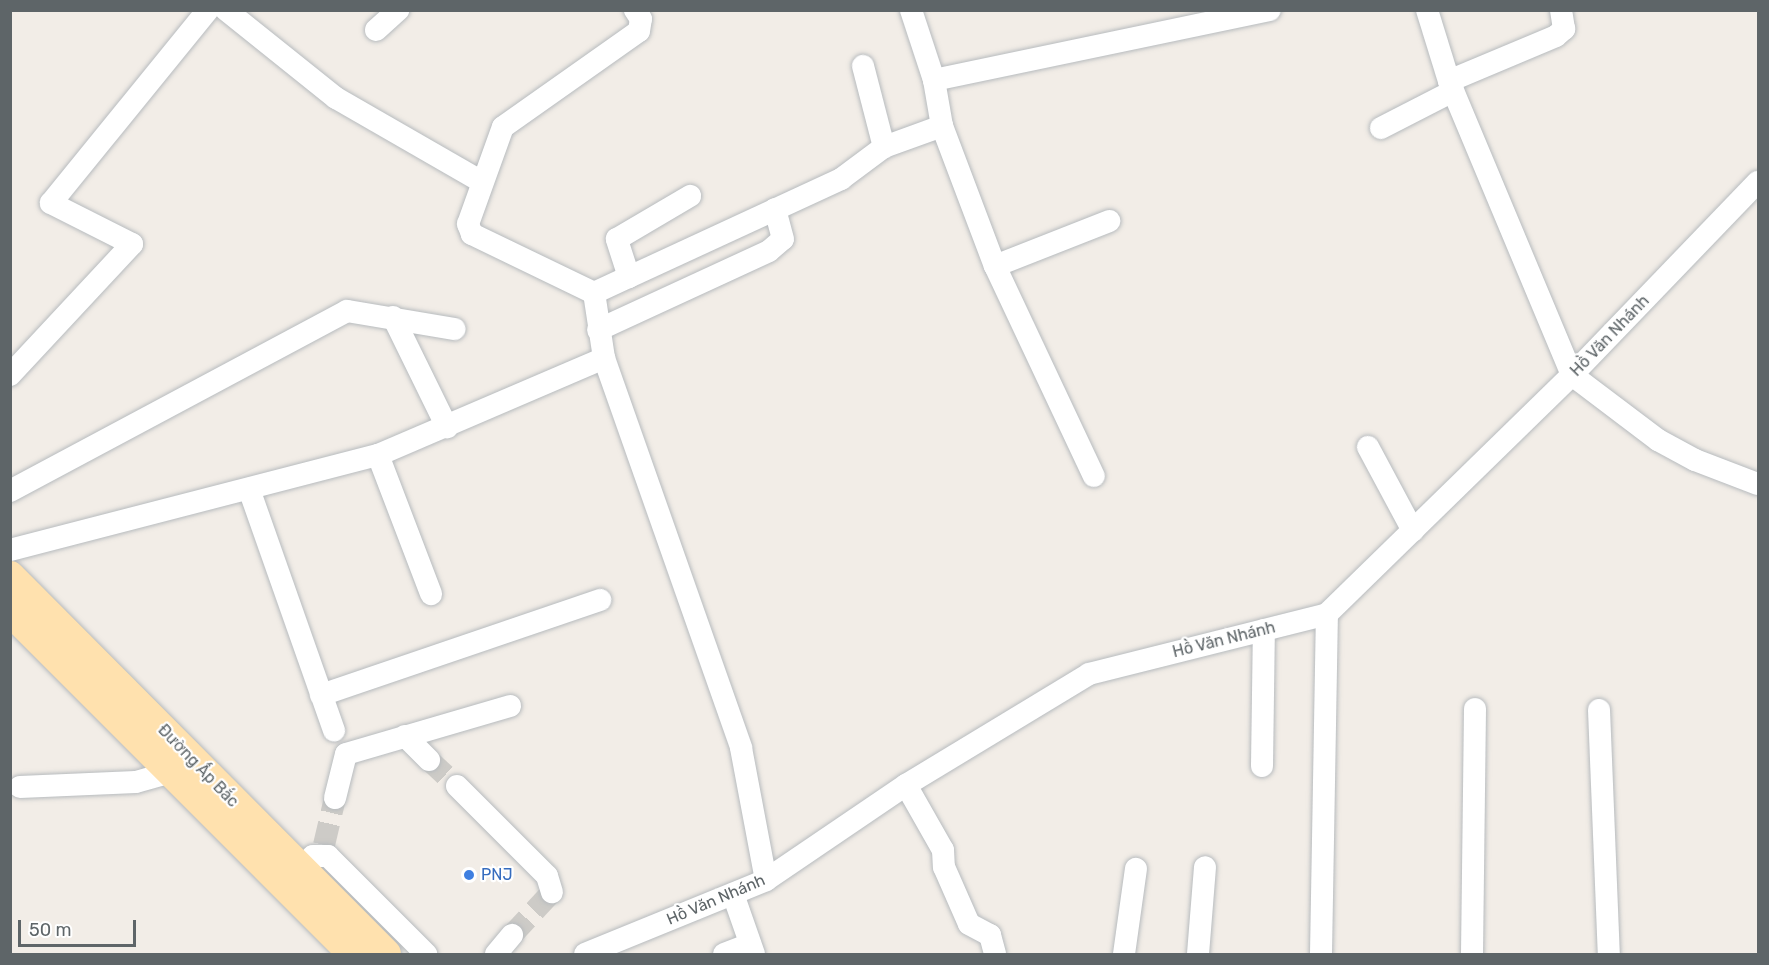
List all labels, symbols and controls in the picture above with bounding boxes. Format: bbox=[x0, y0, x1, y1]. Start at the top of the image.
street label: Hồ Văn Nhánh bbox=[1566, 291, 1654, 381]
street label: Hồ Văn Nhánh bbox=[1170, 618, 1278, 662]
street label: Đường Ấp Bắc bbox=[154, 720, 242, 812]
place label: PNJ bbox=[481, 865, 513, 885]
marker: PNJ bbox=[462, 868, 476, 882]
street label: Hồ Văn Nhánh bbox=[664, 871, 768, 929]
scale bar bbox=[21, 908, 140, 946]
text: 50 m bbox=[29, 919, 72, 941]

